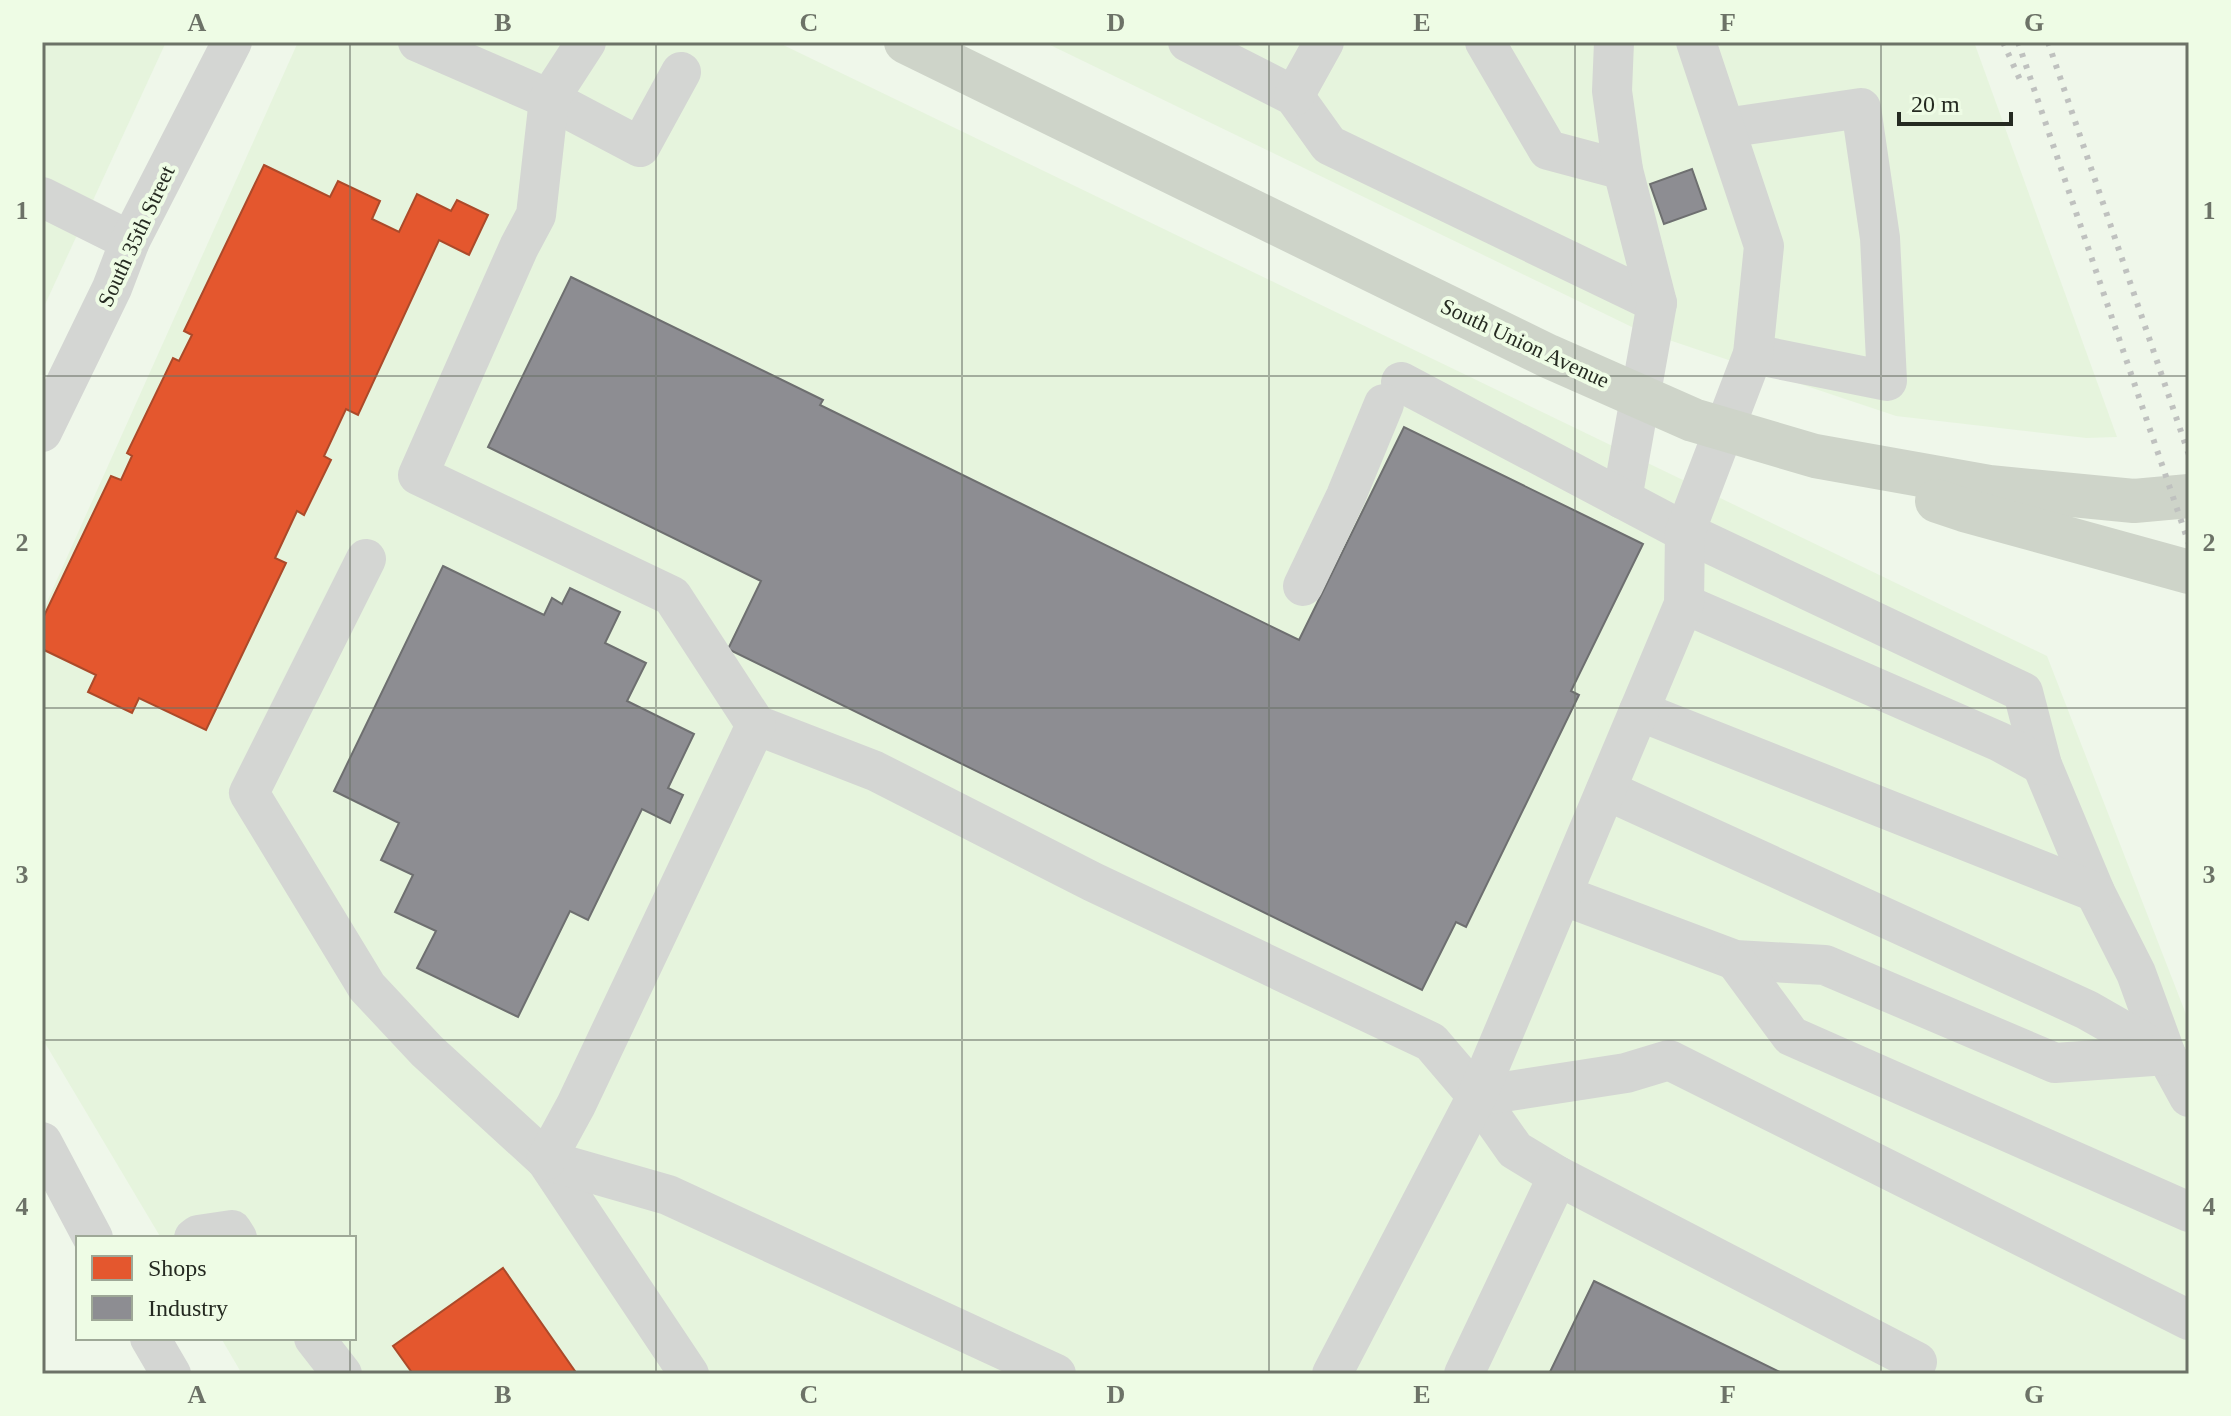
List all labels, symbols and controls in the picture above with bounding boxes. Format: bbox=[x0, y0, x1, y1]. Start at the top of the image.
text: A bbox=[188, 8, 207, 37]
text: B bbox=[494, 8, 512, 37]
text: C bbox=[800, 8, 818, 37]
text: D bbox=[1107, 8, 1125, 37]
text: E bbox=[1413, 8, 1431, 37]
text: F bbox=[1720, 8, 1736, 37]
text: G bbox=[2024, 8, 2044, 37]
scale bar bbox=[1899, 76, 2011, 126]
text: 20 m bbox=[1911, 91, 1960, 117]
street label: South 35th Street bbox=[92, 161, 180, 311]
text: 1 bbox=[16, 196, 29, 225]
text: 1 bbox=[2203, 196, 2216, 225]
street label: South Union Avenue bbox=[1437, 293, 1613, 393]
text: 2 bbox=[16, 528, 29, 557]
text: 2 bbox=[2203, 528, 2216, 557]
text: 3 bbox=[16, 860, 29, 889]
text: 3 bbox=[2203, 860, 2216, 889]
text: 4 bbox=[16, 1192, 29, 1221]
text: 4 bbox=[2203, 1192, 2216, 1221]
legend bbox=[76, 1236, 356, 1340]
text: Shops bbox=[148, 1255, 207, 1281]
text: Industry bbox=[148, 1295, 228, 1321]
text: A bbox=[188, 1380, 207, 1409]
text: B bbox=[494, 1380, 512, 1409]
text: C bbox=[800, 1380, 818, 1409]
text: D bbox=[1107, 1380, 1125, 1409]
text: E bbox=[1413, 1380, 1431, 1409]
text: F bbox=[1720, 1380, 1736, 1409]
text: G bbox=[2024, 1380, 2044, 1409]

